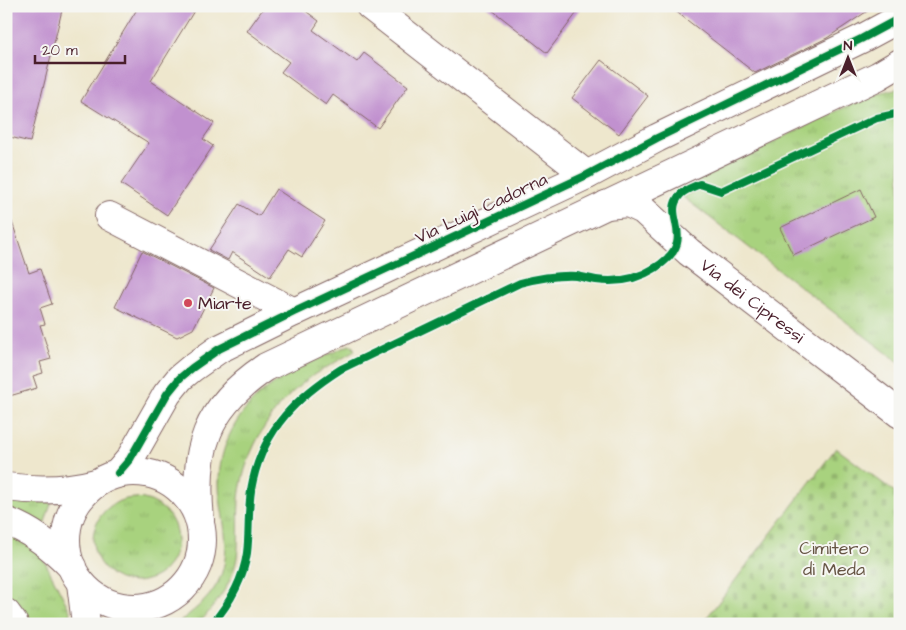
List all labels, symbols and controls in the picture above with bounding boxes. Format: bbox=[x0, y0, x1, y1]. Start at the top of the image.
scale bar bbox=[35, 32, 125, 64]
north arrow bbox=[824, 32, 874, 82]
text: N bbox=[844, 36, 853, 56]
text: 20 m bbox=[42, 40, 78, 61]
street label: Via Luigi Cadorna bbox=[411, 167, 552, 251]
street label: Via dei Cipressi bbox=[695, 253, 810, 349]
place label: Miarte bbox=[198, 291, 252, 316]
marker: Miarte bbox=[182, 297, 194, 309]
park label: Cimitero di Meda bbox=[799, 536, 869, 582]

